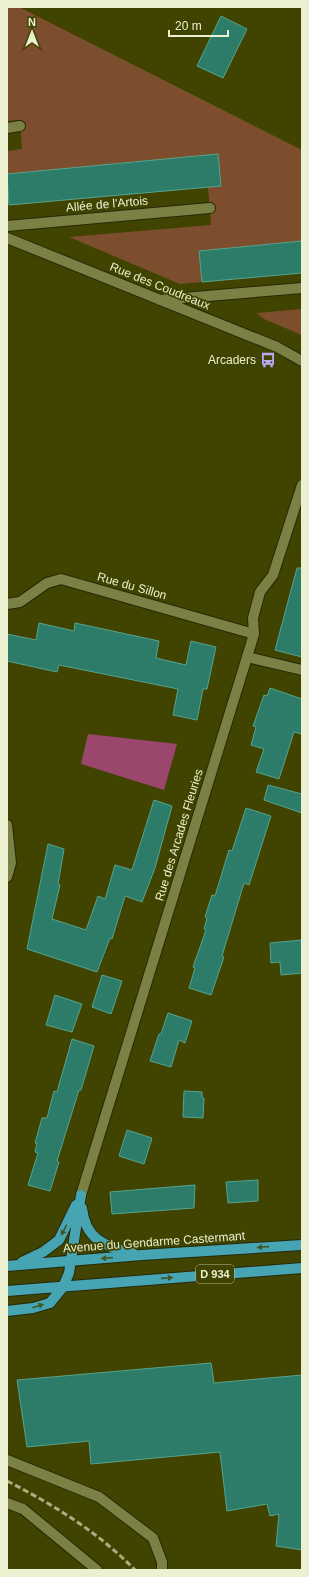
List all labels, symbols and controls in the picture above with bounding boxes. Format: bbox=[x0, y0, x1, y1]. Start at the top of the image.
north arrow bbox=[12, 12, 52, 52]
scale bar bbox=[169, 12, 228, 38]
text: N bbox=[28, 16, 36, 28]
text: 20 m bbox=[175, 19, 202, 33]
street label: Allée de l'Artois bbox=[65, 193, 149, 215]
street label: Rue des Coudreaux bbox=[108, 260, 212, 312]
bus stop icon: Arcaders bbox=[259, 351, 277, 369]
place label: Arcaders bbox=[208, 353, 256, 367]
street label: Rue du Sillon bbox=[96, 569, 168, 603]
street label: Rue des Arcades Fleuries bbox=[152, 767, 206, 903]
one-way arrow bbox=[61, 1225, 67, 1236]
street label: Avenue du Gendarme Castermant bbox=[62, 1229, 246, 1255]
one-way arrow bbox=[257, 1244, 269, 1251]
one-way arrow bbox=[101, 1254, 113, 1261]
road number: D 934 bbox=[196, 1265, 234, 1283]
one-way arrow bbox=[161, 1275, 173, 1281]
one-way arrow bbox=[33, 1303, 45, 1309]

